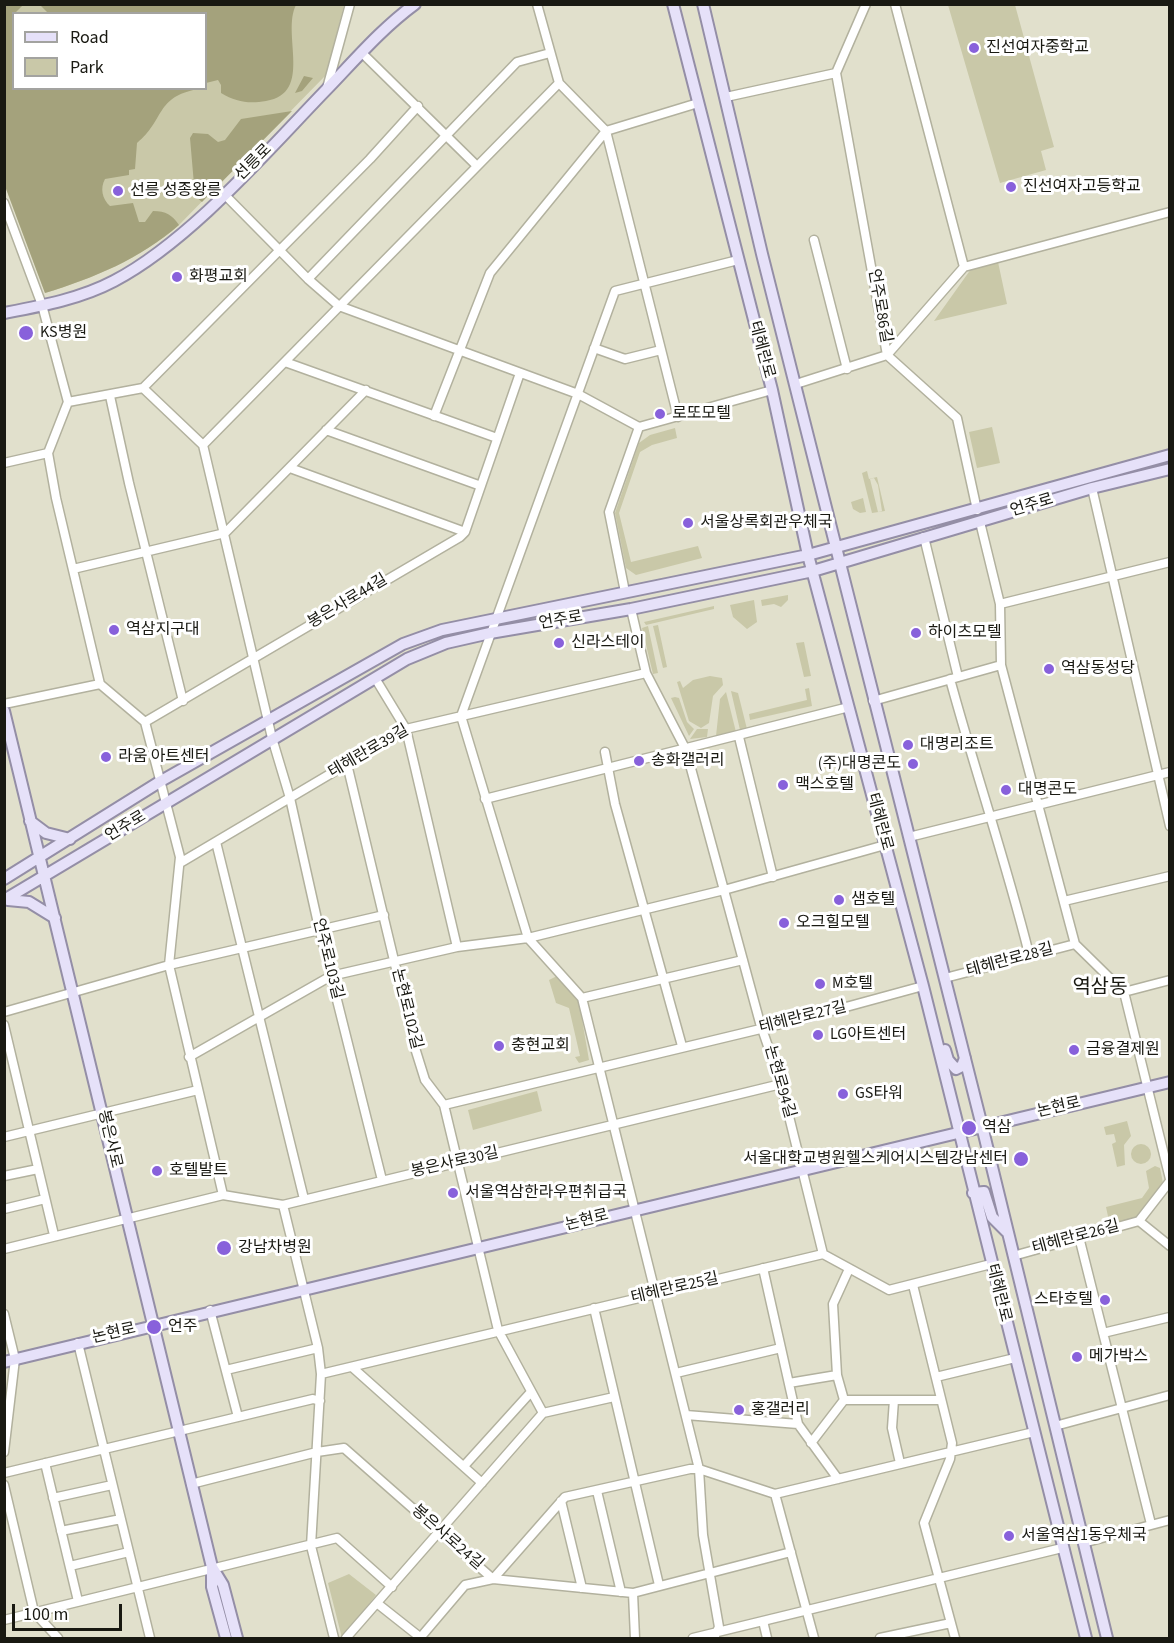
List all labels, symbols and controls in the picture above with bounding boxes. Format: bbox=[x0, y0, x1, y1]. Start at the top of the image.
legend bbox=[12, 12, 207, 90]
text: Road bbox=[70, 25, 109, 50]
place label: 진선여자중학교 bbox=[986, 38, 1089, 58]
marker: 진선여자중학교 bbox=[967, 41, 981, 55]
text: Park bbox=[70, 55, 104, 80]
street label: 선릉로 bbox=[232, 141, 276, 185]
place label: 진선여자고등학교 bbox=[1023, 177, 1141, 197]
marker: 진선여자고등학교 bbox=[1004, 180, 1018, 194]
place label: 선릉 성종왕릉 bbox=[130, 181, 222, 201]
marker: 선릉 성종왕릉 bbox=[111, 184, 125, 198]
place label: 화평교회 bbox=[189, 267, 248, 287]
street label: 언주로86길 bbox=[863, 268, 895, 344]
marker: 화평교회 bbox=[170, 270, 184, 284]
street label: 테헤란로 bbox=[744, 319, 778, 381]
place label: KS병원 bbox=[40, 323, 87, 343]
marker: KS병원 bbox=[17, 324, 35, 342]
place label: 로또모텔 bbox=[672, 404, 731, 424]
marker: 로또모텔 bbox=[653, 407, 667, 421]
street label: 언주로 bbox=[1008, 490, 1056, 522]
place label: 서울상록회관우체국 bbox=[700, 513, 832, 533]
marker: 서울상록회관우체국 bbox=[681, 516, 695, 530]
street label: 봉은사로44길 bbox=[305, 571, 391, 633]
street label: 언주로 bbox=[538, 608, 584, 634]
place label: 역삼지구대 bbox=[126, 620, 200, 640]
marker: 역삼지구대 bbox=[107, 623, 121, 637]
place label: 하이츠모텔 bbox=[928, 623, 1002, 643]
marker: 하이츠모텔 bbox=[909, 626, 923, 640]
place label: 신라스테이 bbox=[571, 633, 645, 653]
marker: 신라스테이 bbox=[552, 636, 566, 650]
place label: 역삼동성당 bbox=[1061, 659, 1135, 679]
marker: 역삼동성당 bbox=[1042, 662, 1056, 676]
street label: 테헤란로39길 bbox=[325, 721, 413, 783]
place label: 대명리조트 bbox=[920, 735, 994, 755]
marker: 대명리조트 bbox=[901, 738, 915, 752]
place label: 라움 아트센터 bbox=[118, 747, 210, 767]
marker: 라움 아트센터 bbox=[99, 750, 113, 764]
place label: 송화갤러리 bbox=[651, 751, 725, 771]
marker: 송화갤러리 bbox=[632, 754, 646, 768]
place label: (주)대명콘도 bbox=[818, 754, 901, 774]
marker: (주)대명콘도 bbox=[906, 757, 920, 771]
place label: 맥스호텔 bbox=[795, 775, 854, 795]
marker: 맥스호텔 bbox=[776, 778, 790, 792]
place label: 대명콘도 bbox=[1018, 780, 1077, 800]
marker: 대명콘도 bbox=[999, 783, 1013, 797]
street label: 테헤란로 bbox=[862, 791, 896, 853]
street label: 언주로 bbox=[102, 807, 150, 847]
place label: 샘호텔 bbox=[851, 890, 895, 910]
marker: 샘호텔 bbox=[832, 893, 846, 907]
place label: 오크힐모텔 bbox=[796, 913, 870, 933]
marker: 오크힐모텔 bbox=[777, 916, 791, 930]
street label: 언주로103길 bbox=[308, 917, 346, 1001]
street label: 테헤란로28길 bbox=[964, 940, 1056, 982]
street label: 논현로102길 bbox=[387, 967, 425, 1051]
place label: M호텔 bbox=[832, 974, 873, 994]
marker: M호텔 bbox=[813, 977, 827, 991]
district label: 역삼동 bbox=[1072, 977, 1128, 1001]
street label: 테헤란로27길 bbox=[757, 998, 849, 1038]
place label: LG아트센터 bbox=[830, 1025, 906, 1045]
marker: LG아트센터 bbox=[811, 1028, 825, 1042]
place label: 충현교회 bbox=[511, 1036, 570, 1056]
marker: 충현교회 bbox=[492, 1039, 506, 1053]
place label: 금융결제원 bbox=[1086, 1040, 1160, 1060]
street label: 논현로94길 bbox=[759, 1043, 799, 1121]
marker: 금융결제원 bbox=[1067, 1043, 1081, 1057]
place label: GS타워 bbox=[855, 1084, 903, 1104]
marker: GS타워 bbox=[836, 1087, 850, 1101]
street label: 논현로 bbox=[1035, 1094, 1083, 1122]
street label: 봉은사로 bbox=[93, 1108, 125, 1170]
place label: 역삼 bbox=[982, 1118, 1011, 1138]
marker: 역삼 bbox=[960, 1119, 978, 1137]
street label: 봉은사로30길 bbox=[409, 1144, 501, 1182]
place label: 서울대학교병원헬스케어시스템강남센터 bbox=[743, 1149, 1008, 1169]
marker: 서울대학교병원헬스케어시스템강남센터 bbox=[1012, 1150, 1030, 1168]
place label: 호텔발트 bbox=[169, 1161, 228, 1181]
marker: 호텔발트 bbox=[150, 1164, 164, 1178]
place label: 서울역삼한라우편취급국 bbox=[465, 1183, 627, 1203]
marker: 서울역삼한라우편취급국 bbox=[446, 1186, 460, 1200]
street label: 논현로 bbox=[563, 1206, 611, 1236]
street label: 테헤란로26길 bbox=[1030, 1217, 1122, 1259]
place label: 강남차병원 bbox=[238, 1238, 312, 1258]
marker: 강남차병원 bbox=[215, 1239, 233, 1257]
street label: 테헤란로 bbox=[982, 1262, 1014, 1324]
street label: 테헤란로25길 bbox=[629, 1270, 721, 1308]
place label: 스타호텔 bbox=[1034, 1290, 1093, 1310]
marker: 스타호텔 bbox=[1098, 1293, 1112, 1307]
place label: 언주 bbox=[168, 1317, 197, 1337]
marker: 언주 bbox=[145, 1318, 163, 1336]
street label: 논현로 bbox=[90, 1320, 138, 1348]
place label: 메가박스 bbox=[1089, 1347, 1148, 1367]
marker: 메가박스 bbox=[1070, 1350, 1084, 1364]
place label: 홍갤러리 bbox=[751, 1400, 810, 1420]
marker: 홍갤러리 bbox=[732, 1403, 746, 1417]
street label: 봉은사로24길 bbox=[407, 1501, 487, 1575]
place label: 서울역삼1동우체국 bbox=[1021, 1526, 1147, 1546]
marker: 서울역삼1동우체국 bbox=[1002, 1529, 1016, 1543]
scale bar bbox=[15, 1592, 124, 1630]
text: 100 m bbox=[23, 1602, 68, 1627]

